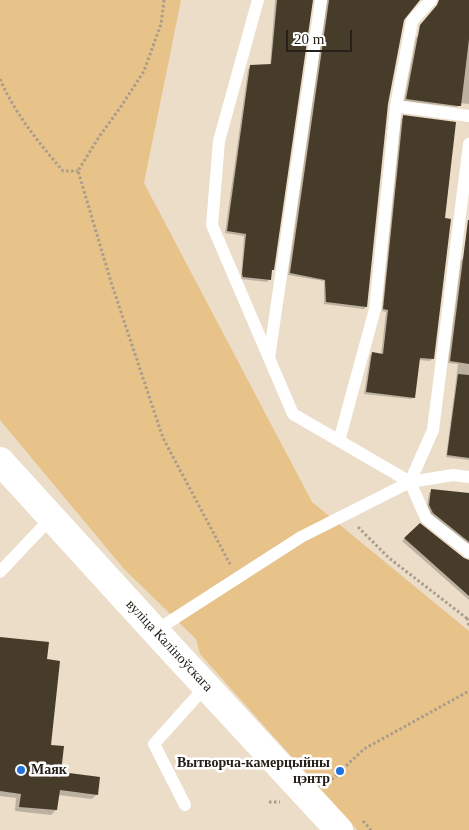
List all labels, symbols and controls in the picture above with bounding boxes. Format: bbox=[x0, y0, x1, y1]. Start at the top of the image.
scale bar bbox=[289, 20, 355, 52]
text: 20 m bbox=[294, 31, 324, 47]
street label: вуліца Каліноўскага bbox=[122, 597, 216, 695]
place label: Вытворча-камерцыйны цэнтр bbox=[177, 755, 330, 788]
place label: Маяк bbox=[31, 762, 67, 778]
marker: Маяк bbox=[15, 764, 27, 776]
marker: Вытворча-камерцыйны цэнтр bbox=[334, 765, 346, 777]

